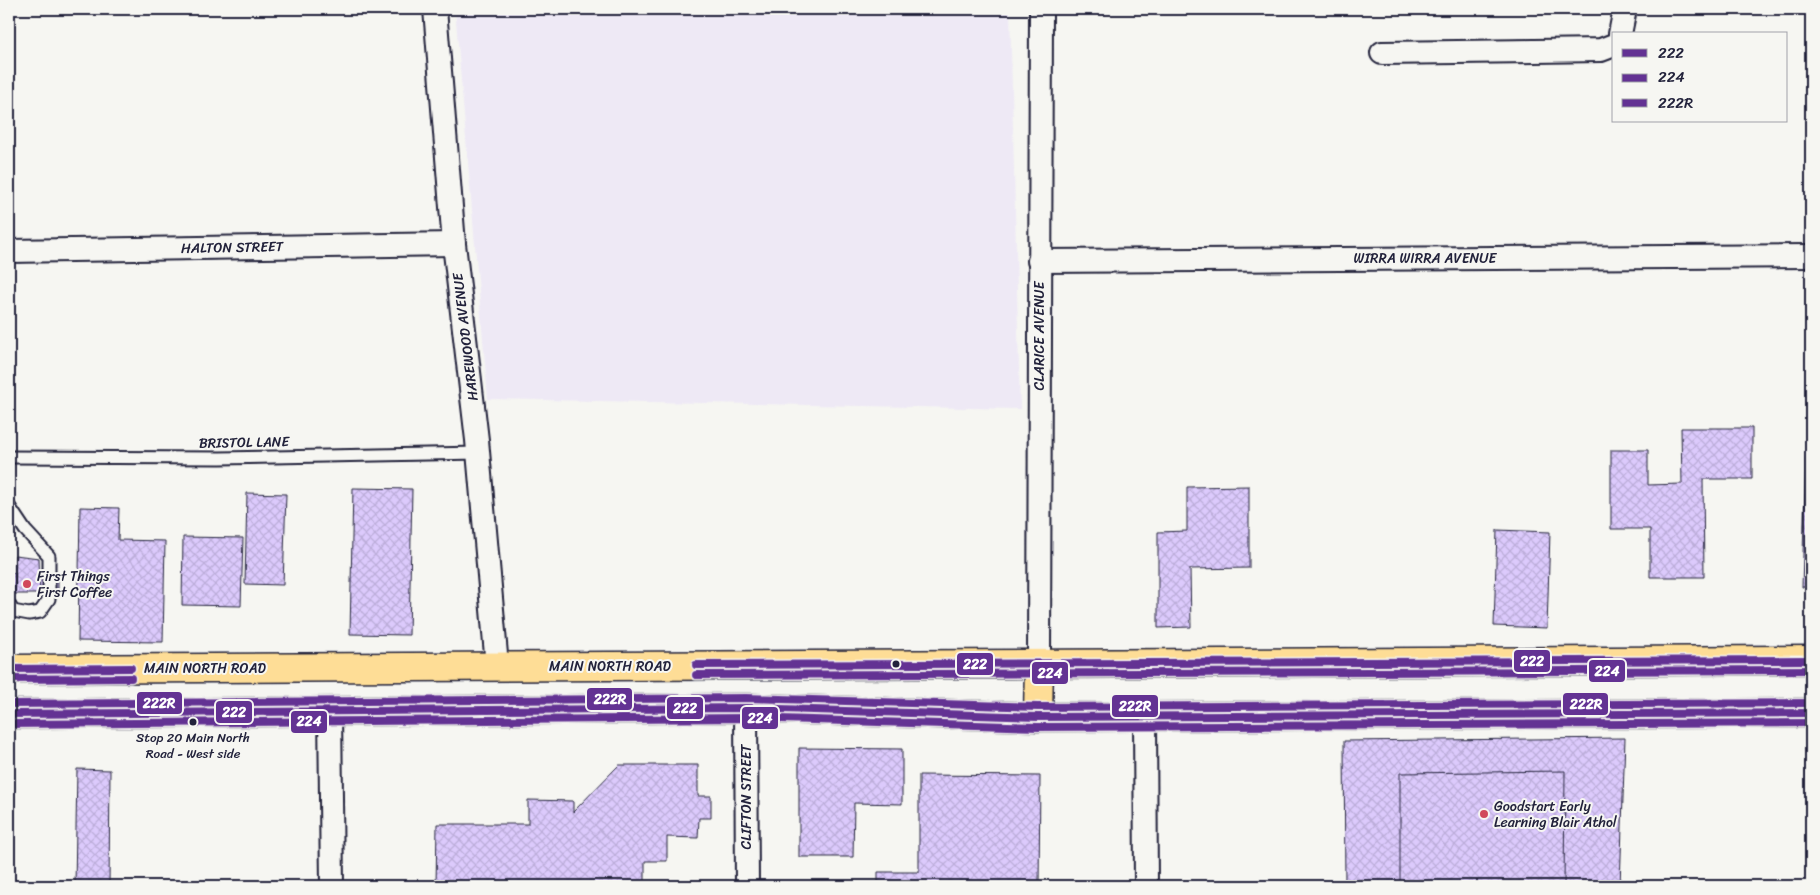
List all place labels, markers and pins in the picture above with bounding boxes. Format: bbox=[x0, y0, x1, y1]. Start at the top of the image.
place label: First Things First Coffee bbox=[37, 564, 112, 605]
marker: First Things First Coffee bbox=[21, 578, 33, 590]
unlabelled marker bbox=[891, 659, 901, 669]
marker: Stop 20 Main North Road - West side bbox=[188, 717, 198, 727]
place label: Stop 20 Main North Road - West side bbox=[136, 726, 250, 765]
place label: Goodstart Early Learning Blair Athol bbox=[1494, 794, 1618, 835]
marker: Goodstart Early Learning Blair Athol bbox=[1478, 808, 1490, 820]

